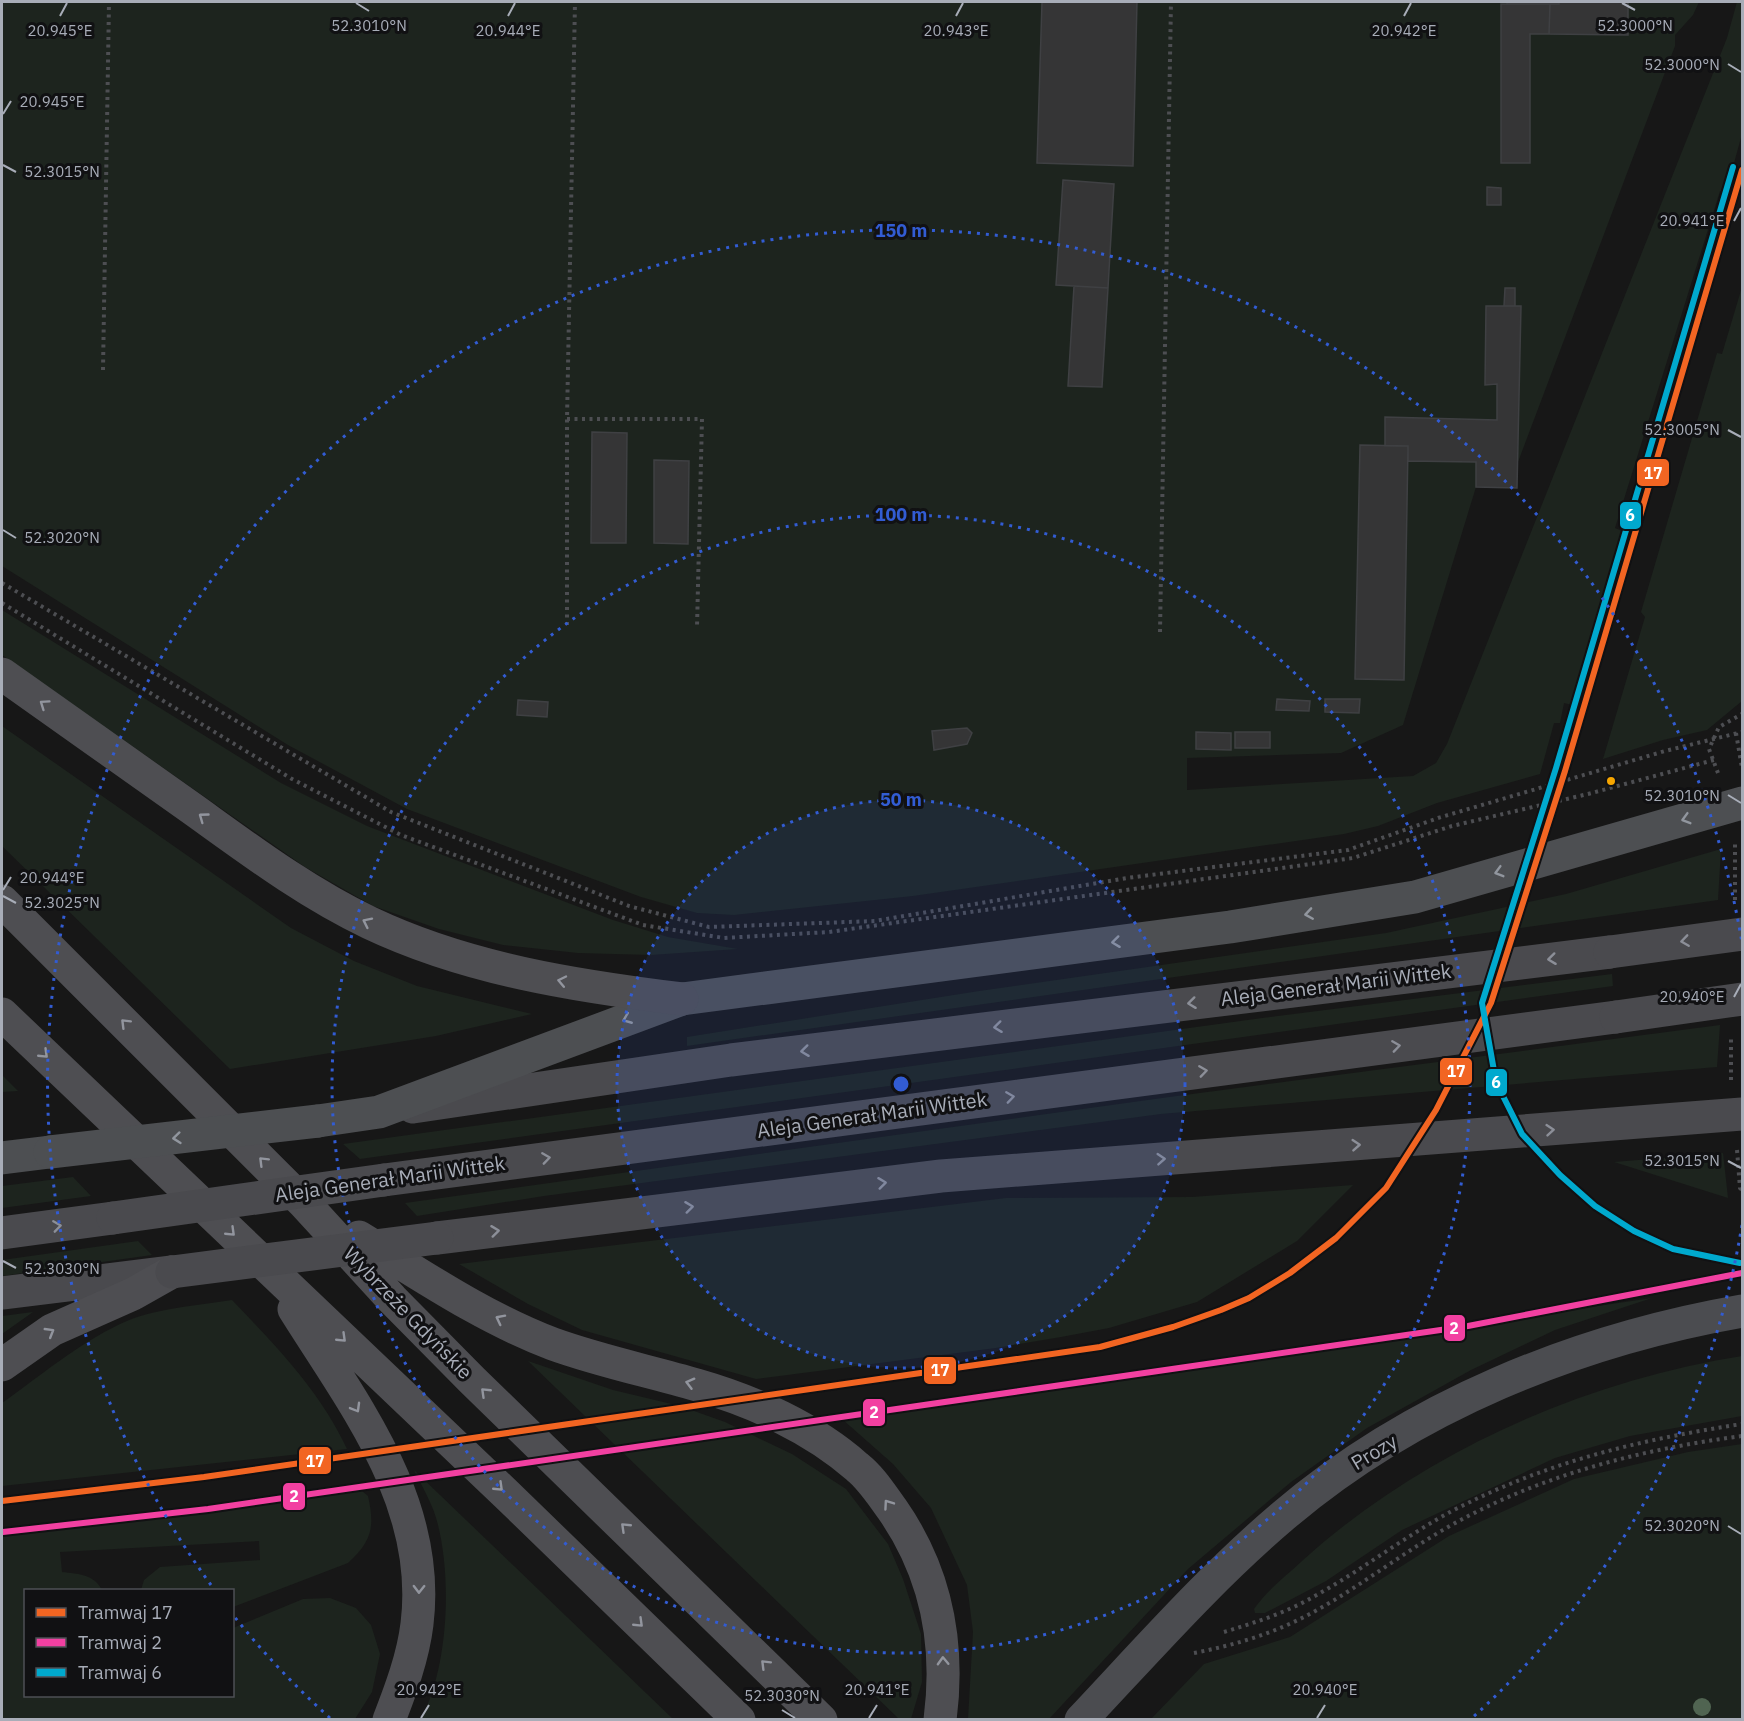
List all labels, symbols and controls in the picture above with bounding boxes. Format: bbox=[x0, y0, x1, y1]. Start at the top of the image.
text: 52.3010°N bbox=[331, 16, 407, 35]
text: 52.3000°N bbox=[1597, 16, 1673, 35]
text: 20.945°E bbox=[28, 21, 92, 40]
text: 20.944°E bbox=[476, 21, 540, 40]
text: 20.943°E bbox=[924, 21, 988, 40]
text: 20.942°E bbox=[1372, 21, 1436, 40]
text: 52.3000°N bbox=[1644, 55, 1720, 74]
text: 20.945°E bbox=[20, 92, 84, 111]
text: 52.3015°N bbox=[24, 162, 100, 181]
text: 20.941°E bbox=[1660, 211, 1724, 230]
text: 150 m bbox=[875, 219, 927, 242]
text: 52.3005°N bbox=[1644, 420, 1720, 439]
line badge: 17 bbox=[1636, 458, 1670, 487]
text: 17 bbox=[1643, 463, 1663, 483]
line badge: 6 bbox=[1619, 501, 1642, 530]
text: 100 m bbox=[875, 503, 927, 526]
text: 6 bbox=[1625, 505, 1635, 525]
text: 52.3020°N bbox=[24, 528, 100, 547]
one-way arrow bbox=[40, 700, 51, 711]
unlabelled marker bbox=[1605, 775, 1617, 787]
text: 52.3010°N bbox=[1644, 786, 1720, 805]
text: 50 m bbox=[880, 788, 922, 811]
one-way arrow bbox=[1681, 811, 1691, 824]
one-way arrow bbox=[199, 813, 210, 824]
one-way arrow bbox=[1494, 865, 1505, 877]
text: 20.944°E bbox=[20, 868, 84, 887]
text: 52.3025°N bbox=[24, 893, 100, 912]
one-way arrow bbox=[1304, 908, 1313, 920]
one-way arrow bbox=[363, 917, 374, 929]
one-way arrow bbox=[1111, 935, 1120, 948]
one-way arrow bbox=[1680, 935, 1689, 947]
one-way arrow bbox=[1547, 952, 1557, 964]
street label: Aleja Generał Marii Wittek bbox=[1219, 957, 1453, 1012]
one-way arrow bbox=[557, 975, 567, 988]
text: 20.940°E bbox=[1660, 987, 1724, 1006]
one-way arrow bbox=[1187, 996, 1196, 1009]
one-way arrow bbox=[622, 1012, 633, 1024]
one-way arrow bbox=[122, 1019, 133, 1030]
one-way arrow bbox=[994, 1020, 1003, 1033]
one-way arrow bbox=[1392, 1040, 1401, 1052]
one-way arrow bbox=[800, 1044, 809, 1057]
one-way arrow bbox=[37, 1047, 48, 1058]
line badge: 17 bbox=[1439, 1057, 1473, 1086]
text: 17 bbox=[1446, 1061, 1466, 1081]
one-way arrow bbox=[1199, 1066, 1208, 1078]
line badge: 6 bbox=[1485, 1068, 1508, 1097]
text: 6 bbox=[1491, 1072, 1501, 1092]
centre of rings bbox=[891, 1074, 911, 1094]
street label: Aleja Generał Marii Wittek bbox=[755, 1085, 989, 1144]
one-way arrow bbox=[1005, 1091, 1014, 1103]
one-way arrow bbox=[1545, 1124, 1555, 1137]
one-way arrow bbox=[172, 1131, 181, 1143]
one-way arrow bbox=[1351, 1139, 1360, 1152]
street label: Aleja Generał Marii Wittek bbox=[273, 1149, 507, 1208]
text: 52.3015°N bbox=[1644, 1151, 1720, 1170]
one-way arrow bbox=[1157, 1152, 1166, 1165]
one-way arrow bbox=[541, 1153, 550, 1165]
one-way arrow bbox=[259, 1157, 270, 1168]
one-way arrow bbox=[878, 1177, 887, 1190]
one-way arrow bbox=[684, 1201, 693, 1214]
one-way arrow bbox=[53, 1220, 62, 1232]
one-way arrow bbox=[224, 1225, 234, 1236]
one-way arrow bbox=[491, 1225, 500, 1238]
street label: Wybrzeże Gdyńskie bbox=[338, 1240, 479, 1385]
text: 52.3030°N bbox=[24, 1259, 100, 1278]
line badge: 2 bbox=[1443, 1314, 1466, 1342]
one-way arrow bbox=[496, 1315, 506, 1326]
text: 2 bbox=[1449, 1318, 1459, 1338]
one-way arrow bbox=[44, 1328, 54, 1340]
one-way arrow bbox=[336, 1331, 346, 1342]
line badge: 17 bbox=[923, 1356, 957, 1385]
text: 17 bbox=[930, 1360, 950, 1380]
one-way arrow bbox=[685, 1378, 695, 1391]
one-way arrow bbox=[481, 1388, 491, 1399]
line badge: 2 bbox=[862, 1398, 886, 1427]
one-way arrow bbox=[349, 1402, 360, 1412]
text: 2 bbox=[869, 1402, 879, 1422]
street label: Prozy bbox=[1346, 1427, 1402, 1476]
line badge: 17 bbox=[298, 1446, 332, 1475]
text: 17 bbox=[305, 1451, 325, 1471]
one-way arrow bbox=[492, 1480, 503, 1491]
line badge: 2 bbox=[282, 1482, 306, 1511]
text: 2 bbox=[289, 1486, 299, 1506]
one-way arrow bbox=[885, 1500, 896, 1511]
text: 52.3020°N bbox=[1644, 1516, 1720, 1535]
one-way arrow bbox=[622, 1524, 633, 1535]
one-way arrow bbox=[413, 1584, 425, 1593]
legend bbox=[24, 1589, 234, 1697]
text: Tramwaj 17 bbox=[78, 1601, 173, 1624]
one-way arrow bbox=[632, 1615, 643, 1626]
text: Tramwaj 2 bbox=[78, 1631, 162, 1654]
one-way arrow bbox=[937, 1657, 950, 1666]
one-way arrow bbox=[761, 1660, 772, 1671]
text: Tramwaj 6 bbox=[78, 1661, 162, 1684]
text: 20.942°E bbox=[397, 1680, 461, 1699]
text: 20.941°E bbox=[845, 1680, 909, 1699]
text: 20.940°E bbox=[1293, 1680, 1357, 1699]
text: 52.3030°N bbox=[744, 1686, 820, 1705]

